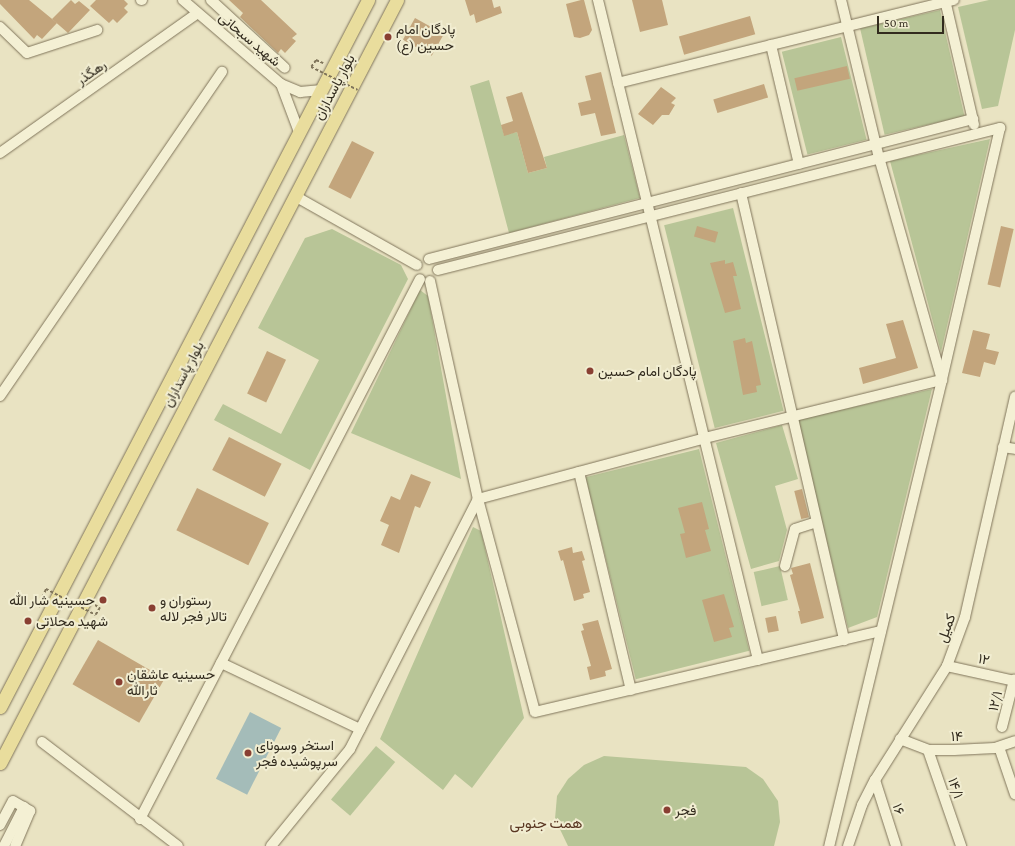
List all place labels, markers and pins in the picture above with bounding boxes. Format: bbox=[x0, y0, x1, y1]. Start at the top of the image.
place label: پادگان امام حسین (ع) bbox=[396, 21, 455, 54]
marker: پادگان امام حسین (ع) bbox=[383, 32, 393, 42]
place label: پادگان امام حسین bbox=[598, 363, 697, 379]
marker: پادگان امام حسین bbox=[585, 366, 595, 376]
place label: حسینیه شار الله bbox=[9, 592, 95, 608]
place label: رستوران و تالار فجر لاله bbox=[160, 592, 227, 624]
marker: حسینیه شار الله bbox=[98, 595, 108, 605]
marker: رستوران و تالار فجر لاله bbox=[147, 603, 157, 613]
place label: شهید محلاتی bbox=[36, 613, 108, 629]
marker: شهید محلاتی bbox=[23, 616, 33, 626]
place label: حسینیه عاشقان ثارالله bbox=[127, 666, 215, 698]
marker: حسینیه عاشقان ثارالله bbox=[114, 677, 124, 687]
place label: استخر وسونای سرپوشیده فجر bbox=[256, 737, 338, 770]
marker: استخر وسونای سرپوشیده فجر bbox=[243, 748, 253, 758]
place label: فجر bbox=[675, 802, 696, 818]
marker: فجر bbox=[662, 805, 672, 815]

